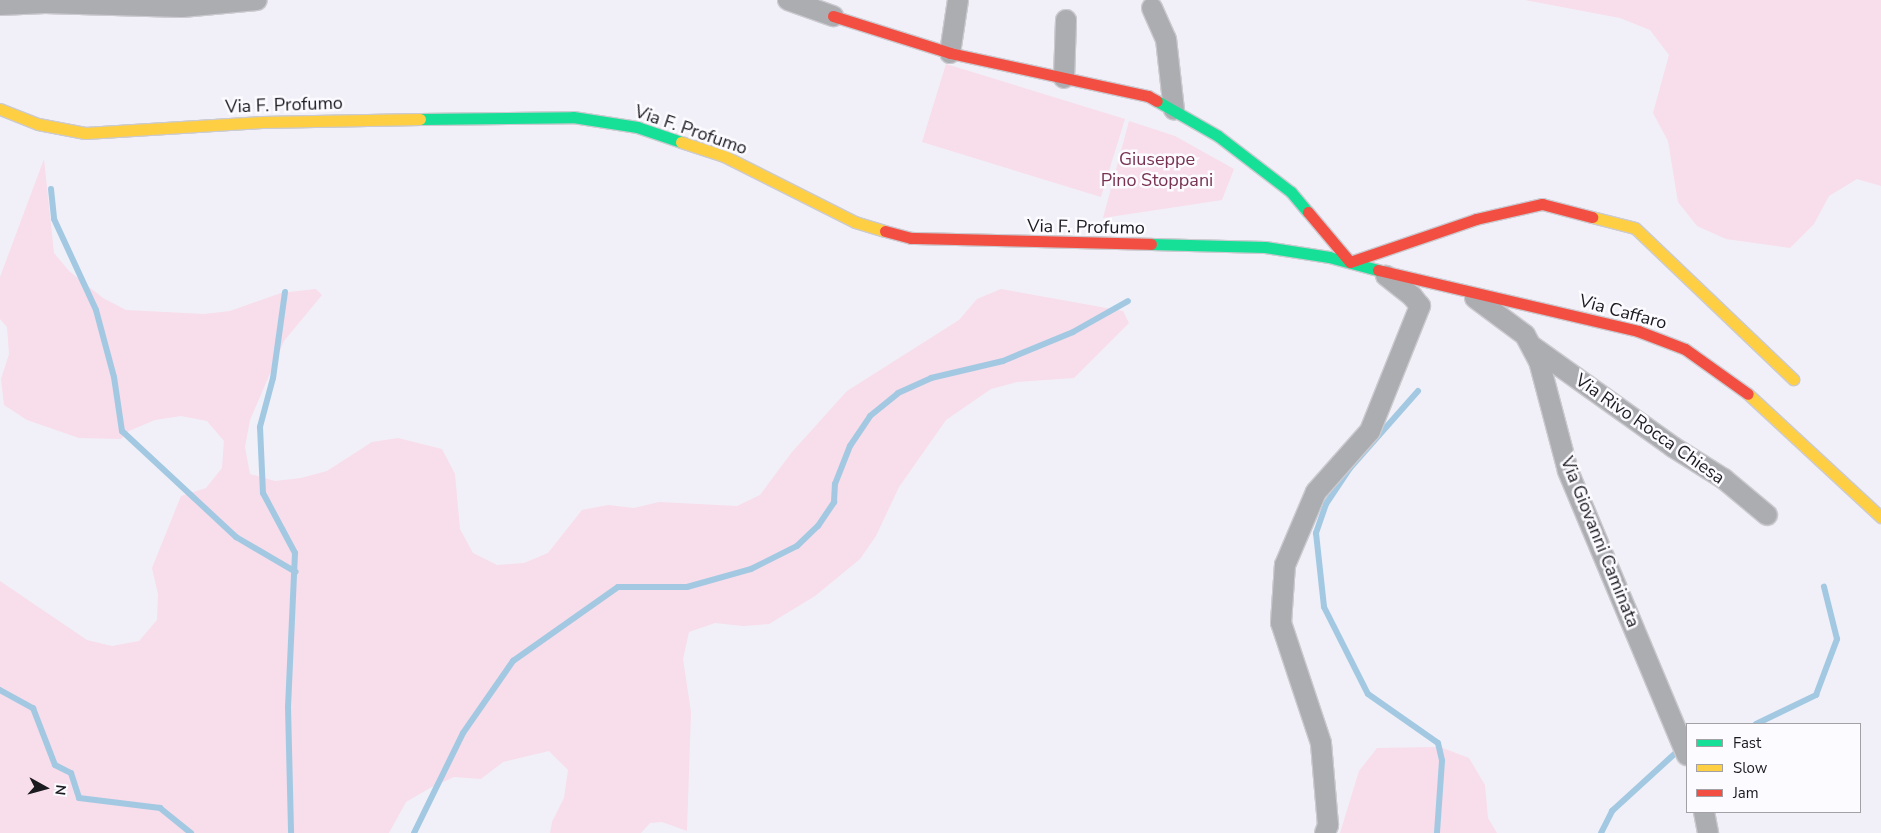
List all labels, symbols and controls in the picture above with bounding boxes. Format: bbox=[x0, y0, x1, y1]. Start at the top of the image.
street label: Via F. Profumo bbox=[225, 92, 343, 118]
street label: Via F. Profumo bbox=[632, 101, 750, 159]
park label: Giuseppe Pino Stoppani bbox=[1101, 149, 1213, 192]
street label: Via F. Profumo bbox=[1027, 215, 1145, 239]
street label: Via Caffaro bbox=[1577, 290, 1669, 334]
street label: Via Rivo Rocca Chiesa bbox=[1571, 369, 1729, 489]
street label: Via Giovanni Caminata bbox=[1556, 453, 1644, 631]
legend bbox=[1686, 723, 1861, 813]
text: Fast bbox=[1733, 733, 1761, 753]
text: Slow bbox=[1733, 758, 1767, 778]
north arrow bbox=[20, 763, 70, 813]
text: Jam bbox=[1733, 783, 1759, 803]
text: N bbox=[50, 784, 70, 796]

